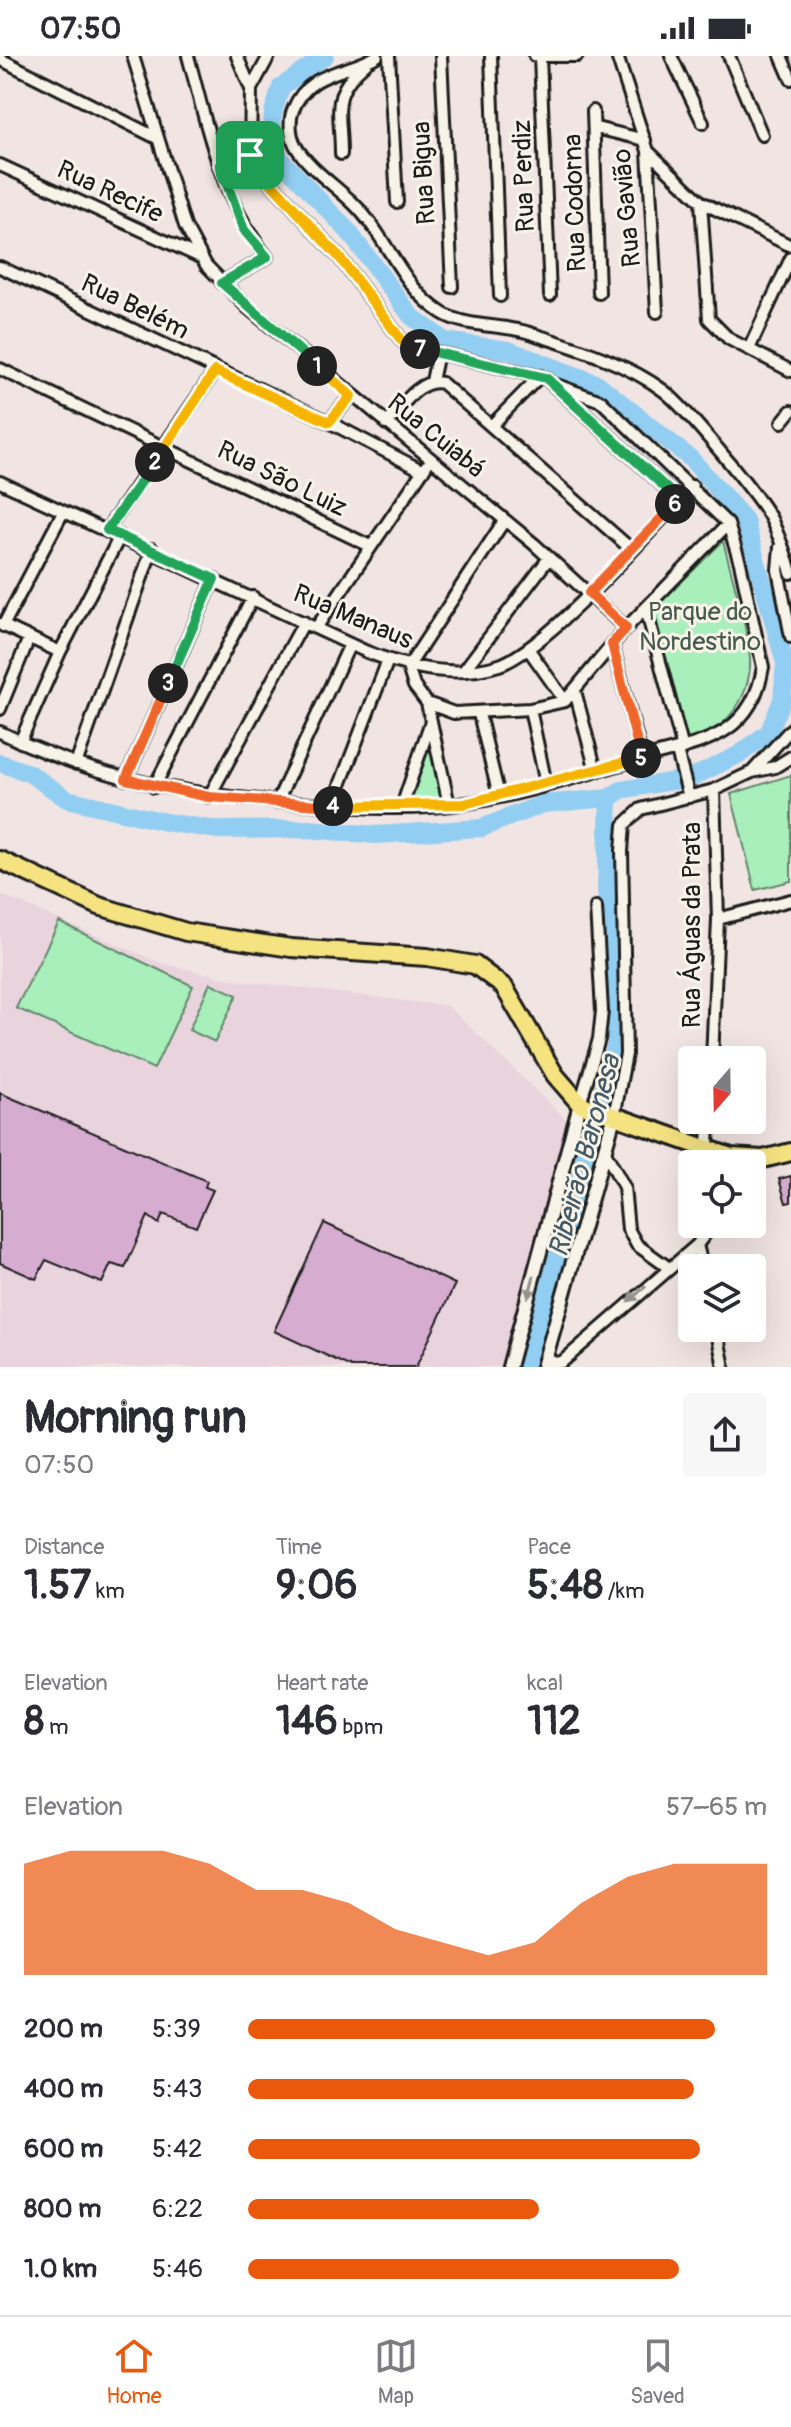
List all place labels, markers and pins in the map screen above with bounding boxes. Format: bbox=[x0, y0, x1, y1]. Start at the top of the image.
pin bbox=[216, 121, 284, 189]
pin: 7 bbox=[400, 329, 440, 369]
pin: 1 bbox=[297, 346, 337, 386]
pin: 2 bbox=[135, 442, 175, 482]
pin: 6 bbox=[655, 484, 695, 524]
pin: 3 bbox=[148, 663, 188, 703]
pin: 5 bbox=[621, 738, 661, 778]
pin: 4 bbox=[313, 786, 353, 826]

